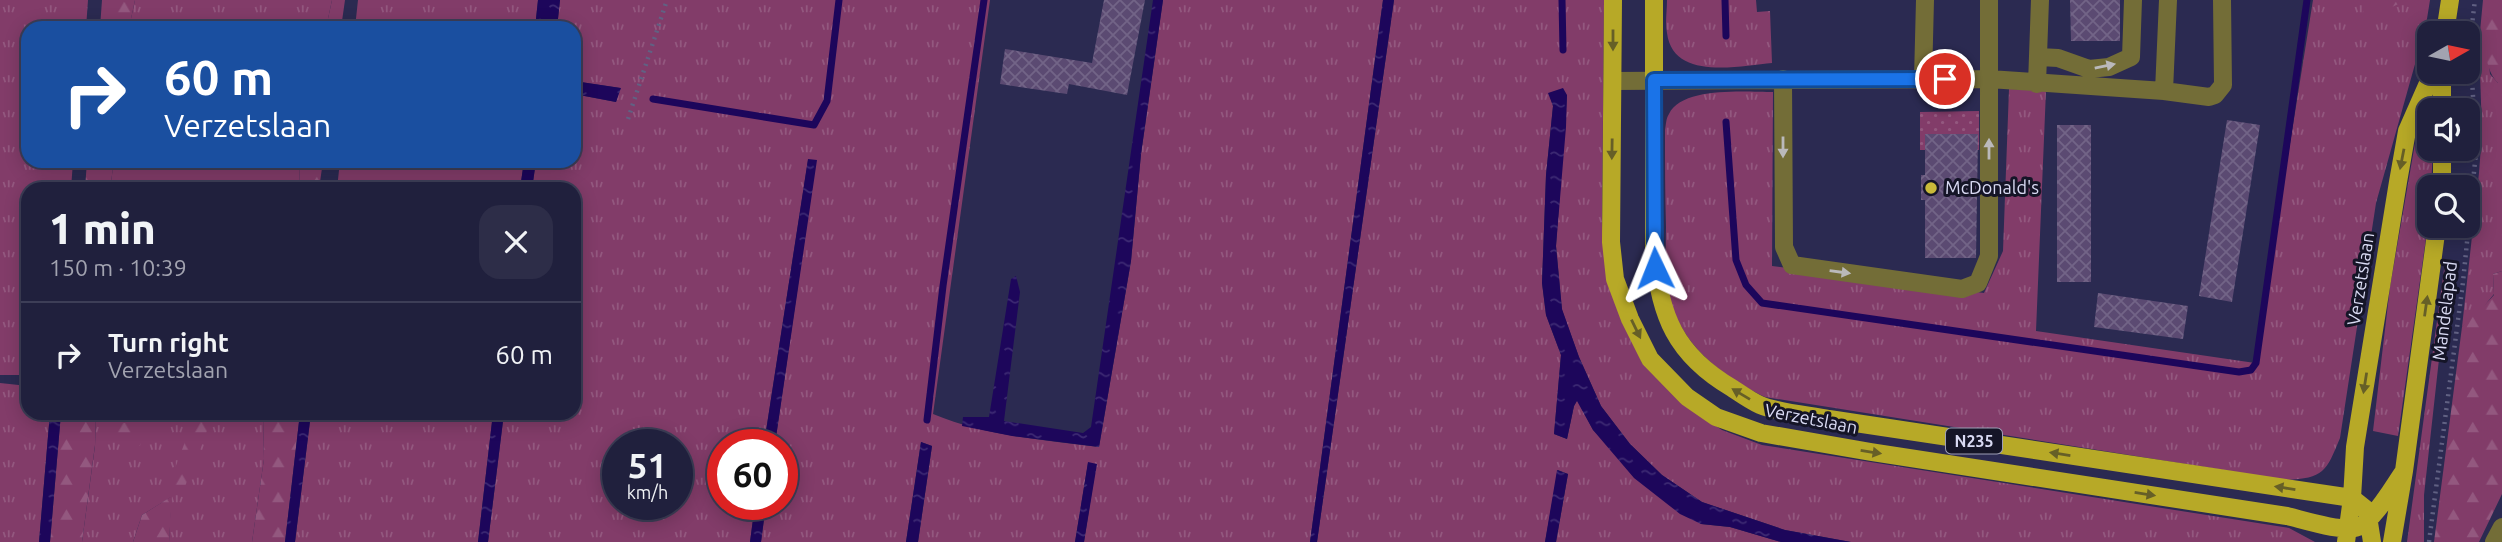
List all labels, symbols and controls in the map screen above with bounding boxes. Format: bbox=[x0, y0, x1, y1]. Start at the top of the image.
north arrow bbox=[2417, 21, 2480, 84]
map controls bbox=[2417, 21, 2480, 238]
one-way arrow bbox=[1607, 30, 1619, 52]
icon: right bbox=[49, 49, 140, 140]
text: 60 m bbox=[164, 49, 273, 104]
pin bbox=[1915, 49, 1975, 109]
icon: arrive bbox=[1926, 60, 1964, 98]
one-way arrow bbox=[2094, 61, 2116, 72]
button: sound bbox=[2417, 98, 2480, 161]
text: Verzetslaan bbox=[164, 107, 331, 143]
one-way arrow bbox=[1777, 137, 1789, 159]
one-way arrow bbox=[1606, 138, 1618, 160]
one-way arrow bbox=[1983, 138, 1995, 160]
one-way arrow bbox=[2396, 148, 2407, 170]
button: search bbox=[2417, 175, 2480, 238]
place label: McDonald's bbox=[1945, 177, 2039, 197]
marker: McDonald's bbox=[1923, 180, 1939, 196]
text: 1 min bbox=[49, 205, 156, 252]
button: close bbox=[479, 205, 553, 279]
position arrow bbox=[1618, 231, 1692, 305]
street label: Verzetslaan bbox=[2343, 231, 2377, 327]
text: 150 m · 10:39 bbox=[49, 255, 187, 280]
street label: Mandelapad bbox=[2428, 260, 2460, 362]
one-way arrow bbox=[1829, 266, 1851, 277]
one-way arrow bbox=[2421, 295, 2432, 317]
one-way arrow bbox=[1630, 319, 1641, 339]
text: Turn right bbox=[108, 328, 229, 357]
icon: right bbox=[49, 336, 87, 374]
text: 60 m bbox=[495, 340, 553, 369]
text: Verzetslaan bbox=[108, 357, 228, 382]
one-way arrow bbox=[2359, 372, 2370, 394]
one-way arrow bbox=[1732, 387, 1751, 400]
street label: Verzetslaan bbox=[1763, 399, 1859, 437]
road number: N235 bbox=[1946, 428, 2002, 454]
speed limit sign: 60 bbox=[707, 429, 798, 520]
text: 51 bbox=[628, 445, 667, 485]
one-way arrow bbox=[1861, 447, 1883, 458]
one-way arrow bbox=[2049, 448, 2071, 459]
text: km/h bbox=[627, 482, 668, 502]
one-way arrow bbox=[2273, 482, 2295, 493]
one-way arrow bbox=[2134, 489, 2156, 500]

